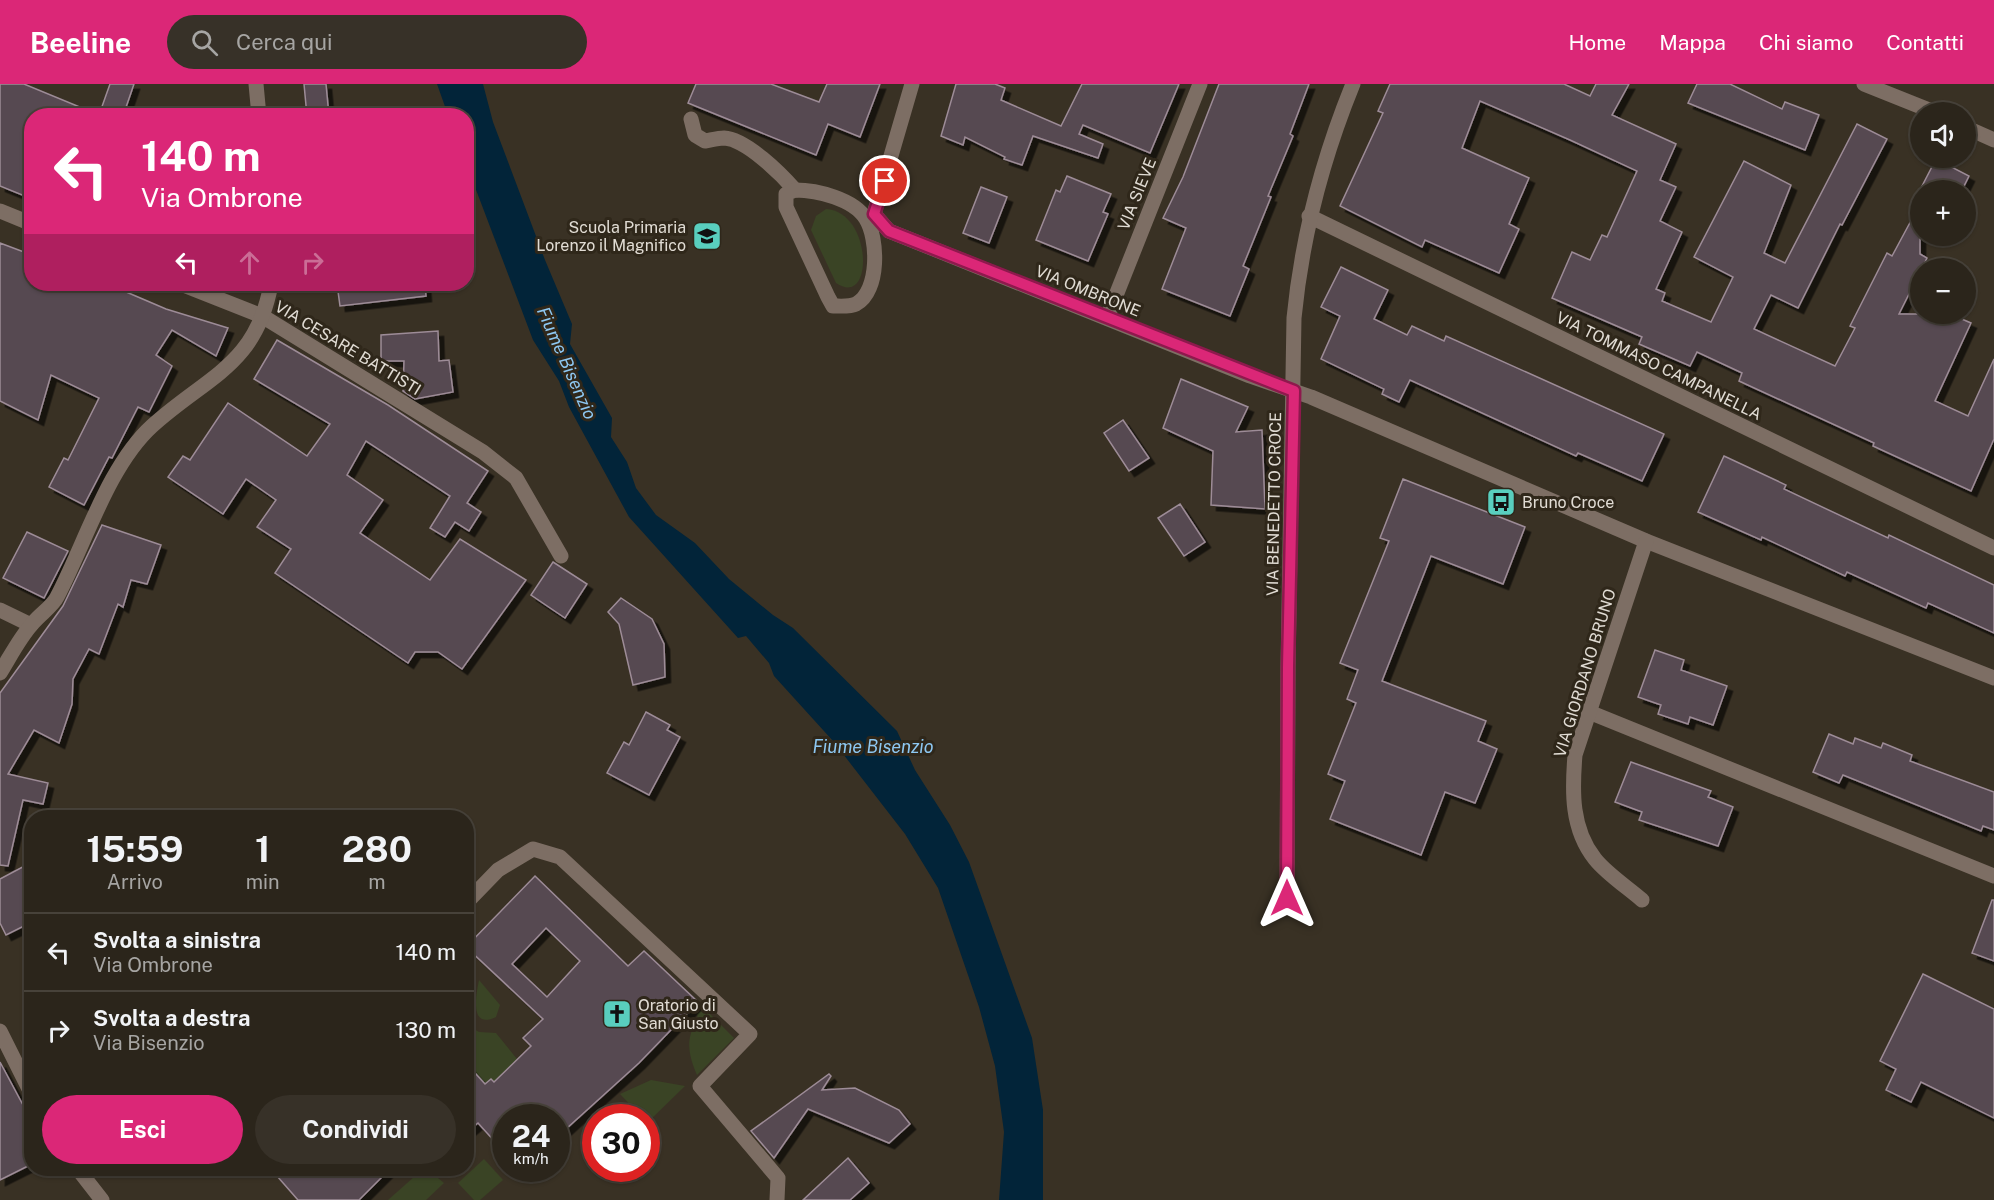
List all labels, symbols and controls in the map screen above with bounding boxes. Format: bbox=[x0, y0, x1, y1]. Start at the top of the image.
search box bbox=[167, 15, 587, 69]
text: Beeline bbox=[30, 26, 131, 59]
icon: search bbox=[188, 26, 221, 59]
text: Cerca qui bbox=[236, 29, 333, 55]
text: Home bbox=[1568, 30, 1626, 55]
text: Mappa bbox=[1659, 30, 1726, 55]
text: Chi siamo bbox=[1759, 30, 1853, 55]
text: Contatti bbox=[1886, 30, 1964, 55]
map controls bbox=[1910, 102, 1976, 324]
button: sound bbox=[1910, 102, 1976, 168]
text: 140 m bbox=[141, 131, 261, 180]
icon: left bbox=[42, 132, 120, 210]
pin bbox=[859, 155, 910, 206]
street label: VIA SIEVE bbox=[1114, 155, 1160, 233]
icon: arrive bbox=[868, 164, 901, 197]
button: + bbox=[1910, 180, 1976, 246]
text: Via Ombrone bbox=[141, 181, 303, 213]
place label: Scuola Primaria Lorenzo il Magnifico bbox=[536, 218, 686, 255]
school or university icon: Scuola Primaria Lorenzo il Magnifico bbox=[691, 220, 723, 252]
icon: left bbox=[170, 246, 203, 279]
icon: ahead bbox=[233, 246, 266, 279]
icon: right bbox=[296, 246, 329, 279]
button: − bbox=[1910, 258, 1976, 324]
street label: VIA OMBRONE bbox=[1033, 261, 1143, 321]
street label: VIA CESARE BATTISTI bbox=[272, 297, 424, 399]
water label: Fiume Bisenzio bbox=[533, 303, 601, 423]
street label: VIA TOMMASO CAMPANELLA bbox=[1553, 308, 1765, 424]
street label: VIA BENEDETTO CROCE bbox=[1263, 412, 1285, 596]
bus stop icon: Bruno Croce bbox=[1485, 486, 1517, 518]
place label: Bruno Croce bbox=[1522, 493, 1614, 512]
street label: VIA GIORDANO BRUNO bbox=[1550, 586, 1620, 760]
water label: Fiume Bisenzio bbox=[812, 736, 934, 757]
text: 15:59 bbox=[86, 828, 184, 870]
text: 1 bbox=[255, 828, 270, 870]
text: 280 bbox=[342, 828, 412, 870]
position arrow bbox=[1255, 866, 1319, 930]
text: Arrivo bbox=[107, 870, 163, 894]
text: min bbox=[246, 870, 280, 894]
text: m bbox=[368, 870, 385, 894]
text: Svolta a sinistra bbox=[93, 927, 261, 953]
icon: left bbox=[42, 936, 75, 969]
text: 140 m bbox=[395, 939, 456, 965]
text: Via Ombrone bbox=[93, 953, 213, 977]
place label: Oratorio di San Giusto bbox=[638, 996, 719, 1033]
church icon: Oratorio di San Giusto bbox=[601, 998, 633, 1030]
text: Svolta a destra bbox=[93, 1005, 250, 1031]
icon: right bbox=[42, 1014, 75, 1047]
text: 130 m bbox=[395, 1017, 456, 1043]
text: Via Bisenzio bbox=[93, 1031, 205, 1055]
button: Esci bbox=[42, 1095, 243, 1164]
button: Condividi bbox=[255, 1095, 456, 1164]
speed limit sign: 30 bbox=[582, 1104, 660, 1182]
text: 24 bbox=[512, 1118, 550, 1154]
text: km/h bbox=[513, 1150, 549, 1167]

